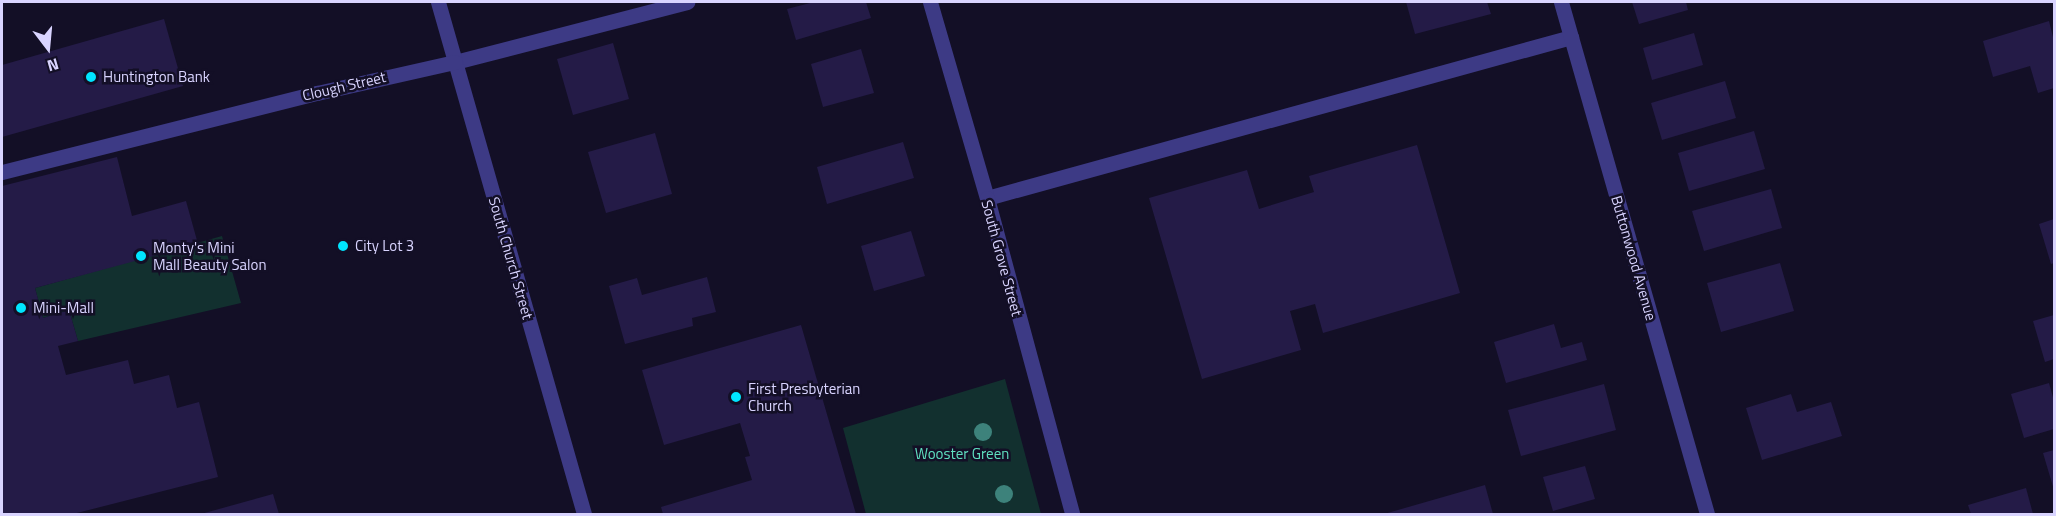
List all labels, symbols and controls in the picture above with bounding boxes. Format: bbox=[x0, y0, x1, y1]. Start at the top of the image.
north arrow bbox=[18, 18, 78, 78]
text: N bbox=[44, 52, 62, 78]
place label: Huntington Bank bbox=[103, 68, 210, 86]
street label: Clough Street bbox=[300, 68, 388, 104]
marker: Huntington Bank bbox=[84, 70, 98, 84]
street label: Buttonwood Avenue bbox=[1608, 194, 1660, 322]
street label: South Church Street bbox=[485, 195, 537, 321]
street label: South Grove Street bbox=[978, 198, 1026, 318]
place label: City Lot 3 bbox=[355, 237, 414, 255]
place label: Monty's Mini Mall Beauty Salon bbox=[153, 238, 267, 273]
marker: City Lot 3 bbox=[336, 239, 350, 253]
marker: Monty's Mini Mall Beauty Salon bbox=[134, 249, 148, 263]
place label: Mini-Mall bbox=[33, 299, 94, 317]
marker: Mini-Mall bbox=[14, 301, 28, 315]
place label: First Presbyterian Church bbox=[748, 379, 860, 414]
marker: First Presbyterian Church bbox=[729, 390, 743, 404]
park label: Wooster Green bbox=[915, 445, 1009, 463]

